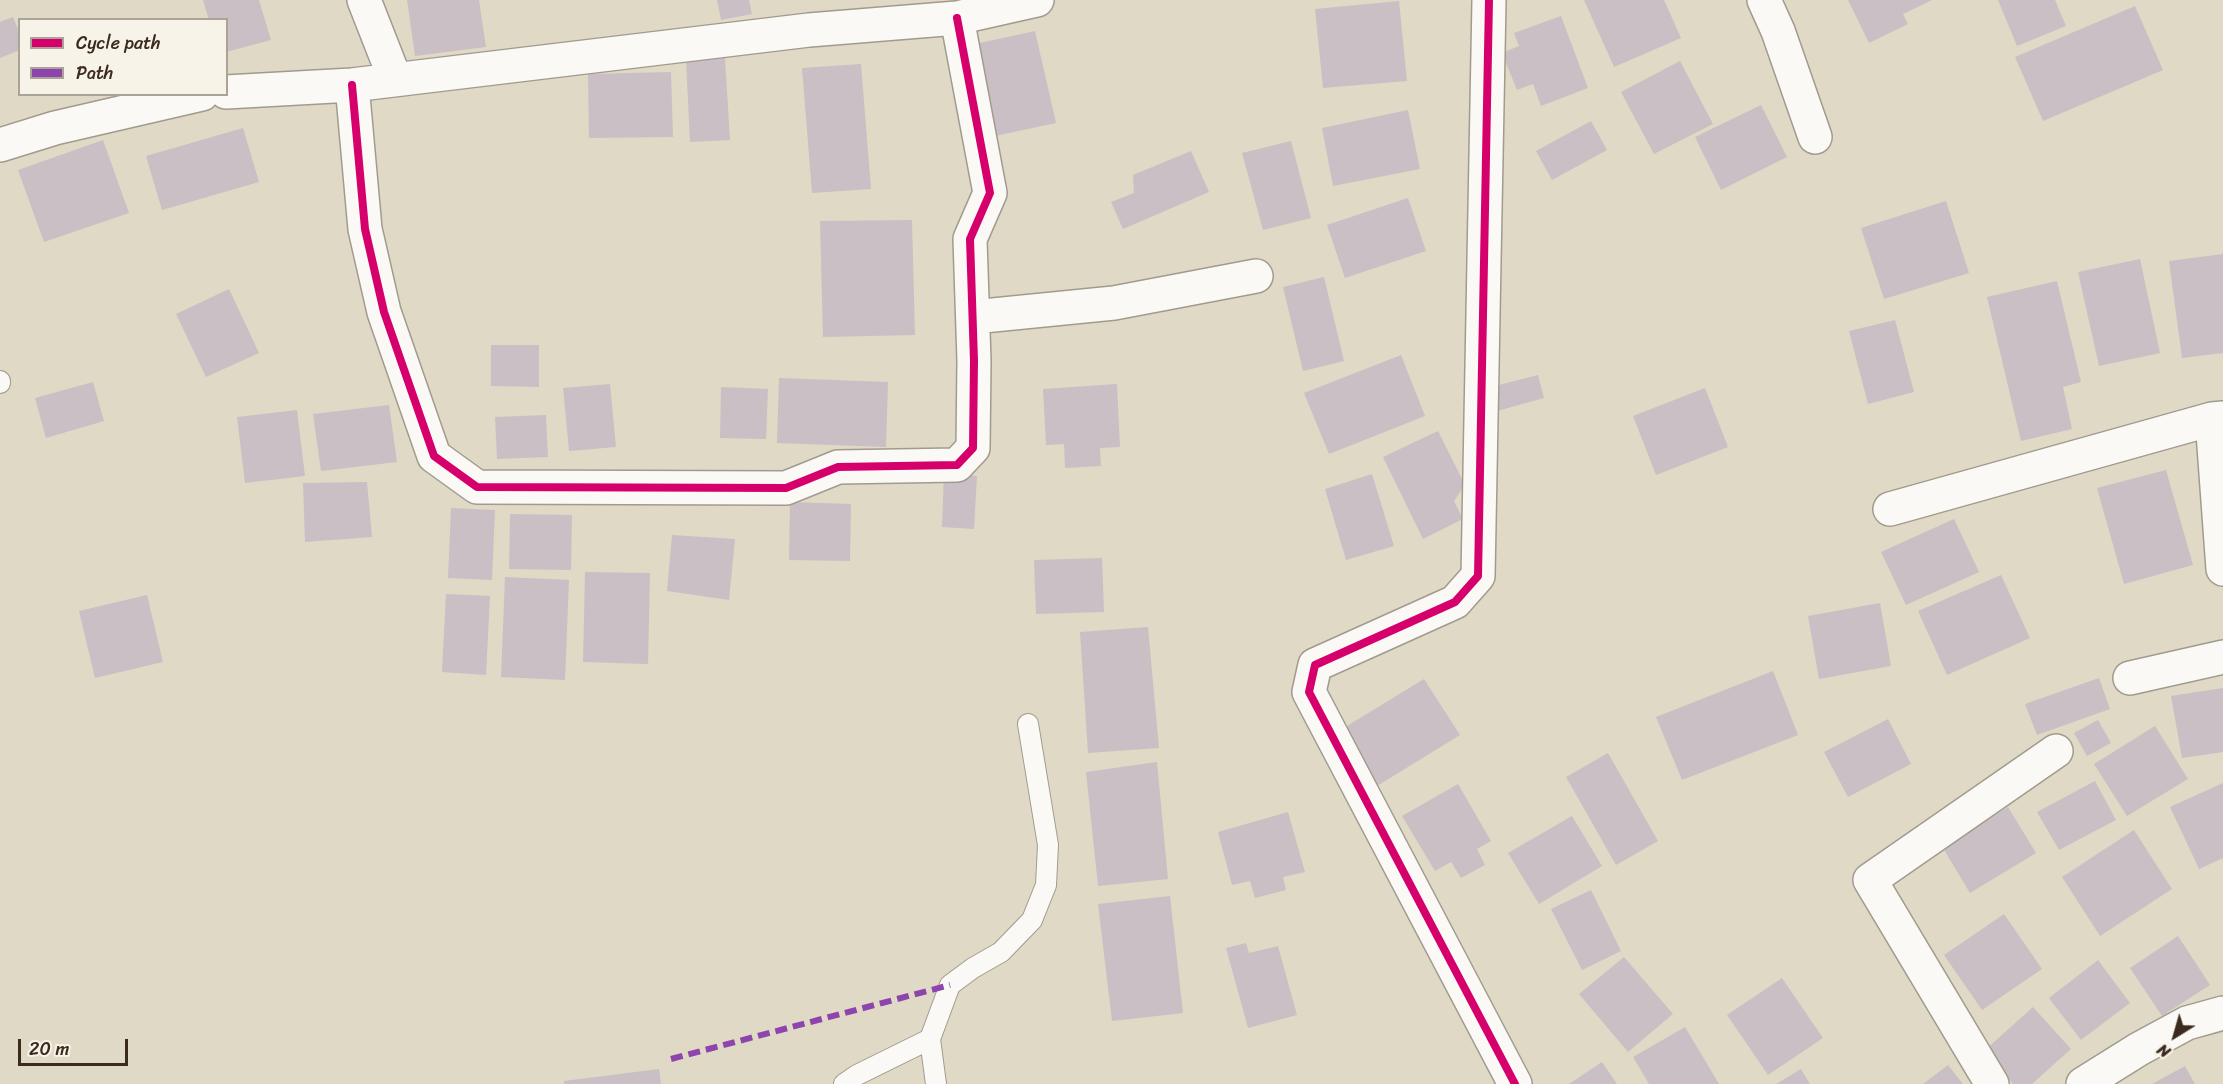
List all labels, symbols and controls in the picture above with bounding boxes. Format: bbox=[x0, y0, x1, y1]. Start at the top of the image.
legend bbox=[18, 18, 228, 96]
text: Cycle path bbox=[76, 27, 160, 59]
text: Path bbox=[76, 57, 113, 89]
north arrow bbox=[2145, 1006, 2205, 1066]
scale bar bbox=[21, 1027, 130, 1065]
text: 20 m bbox=[29, 1033, 69, 1065]
text: N bbox=[2151, 1036, 2177, 1066]

